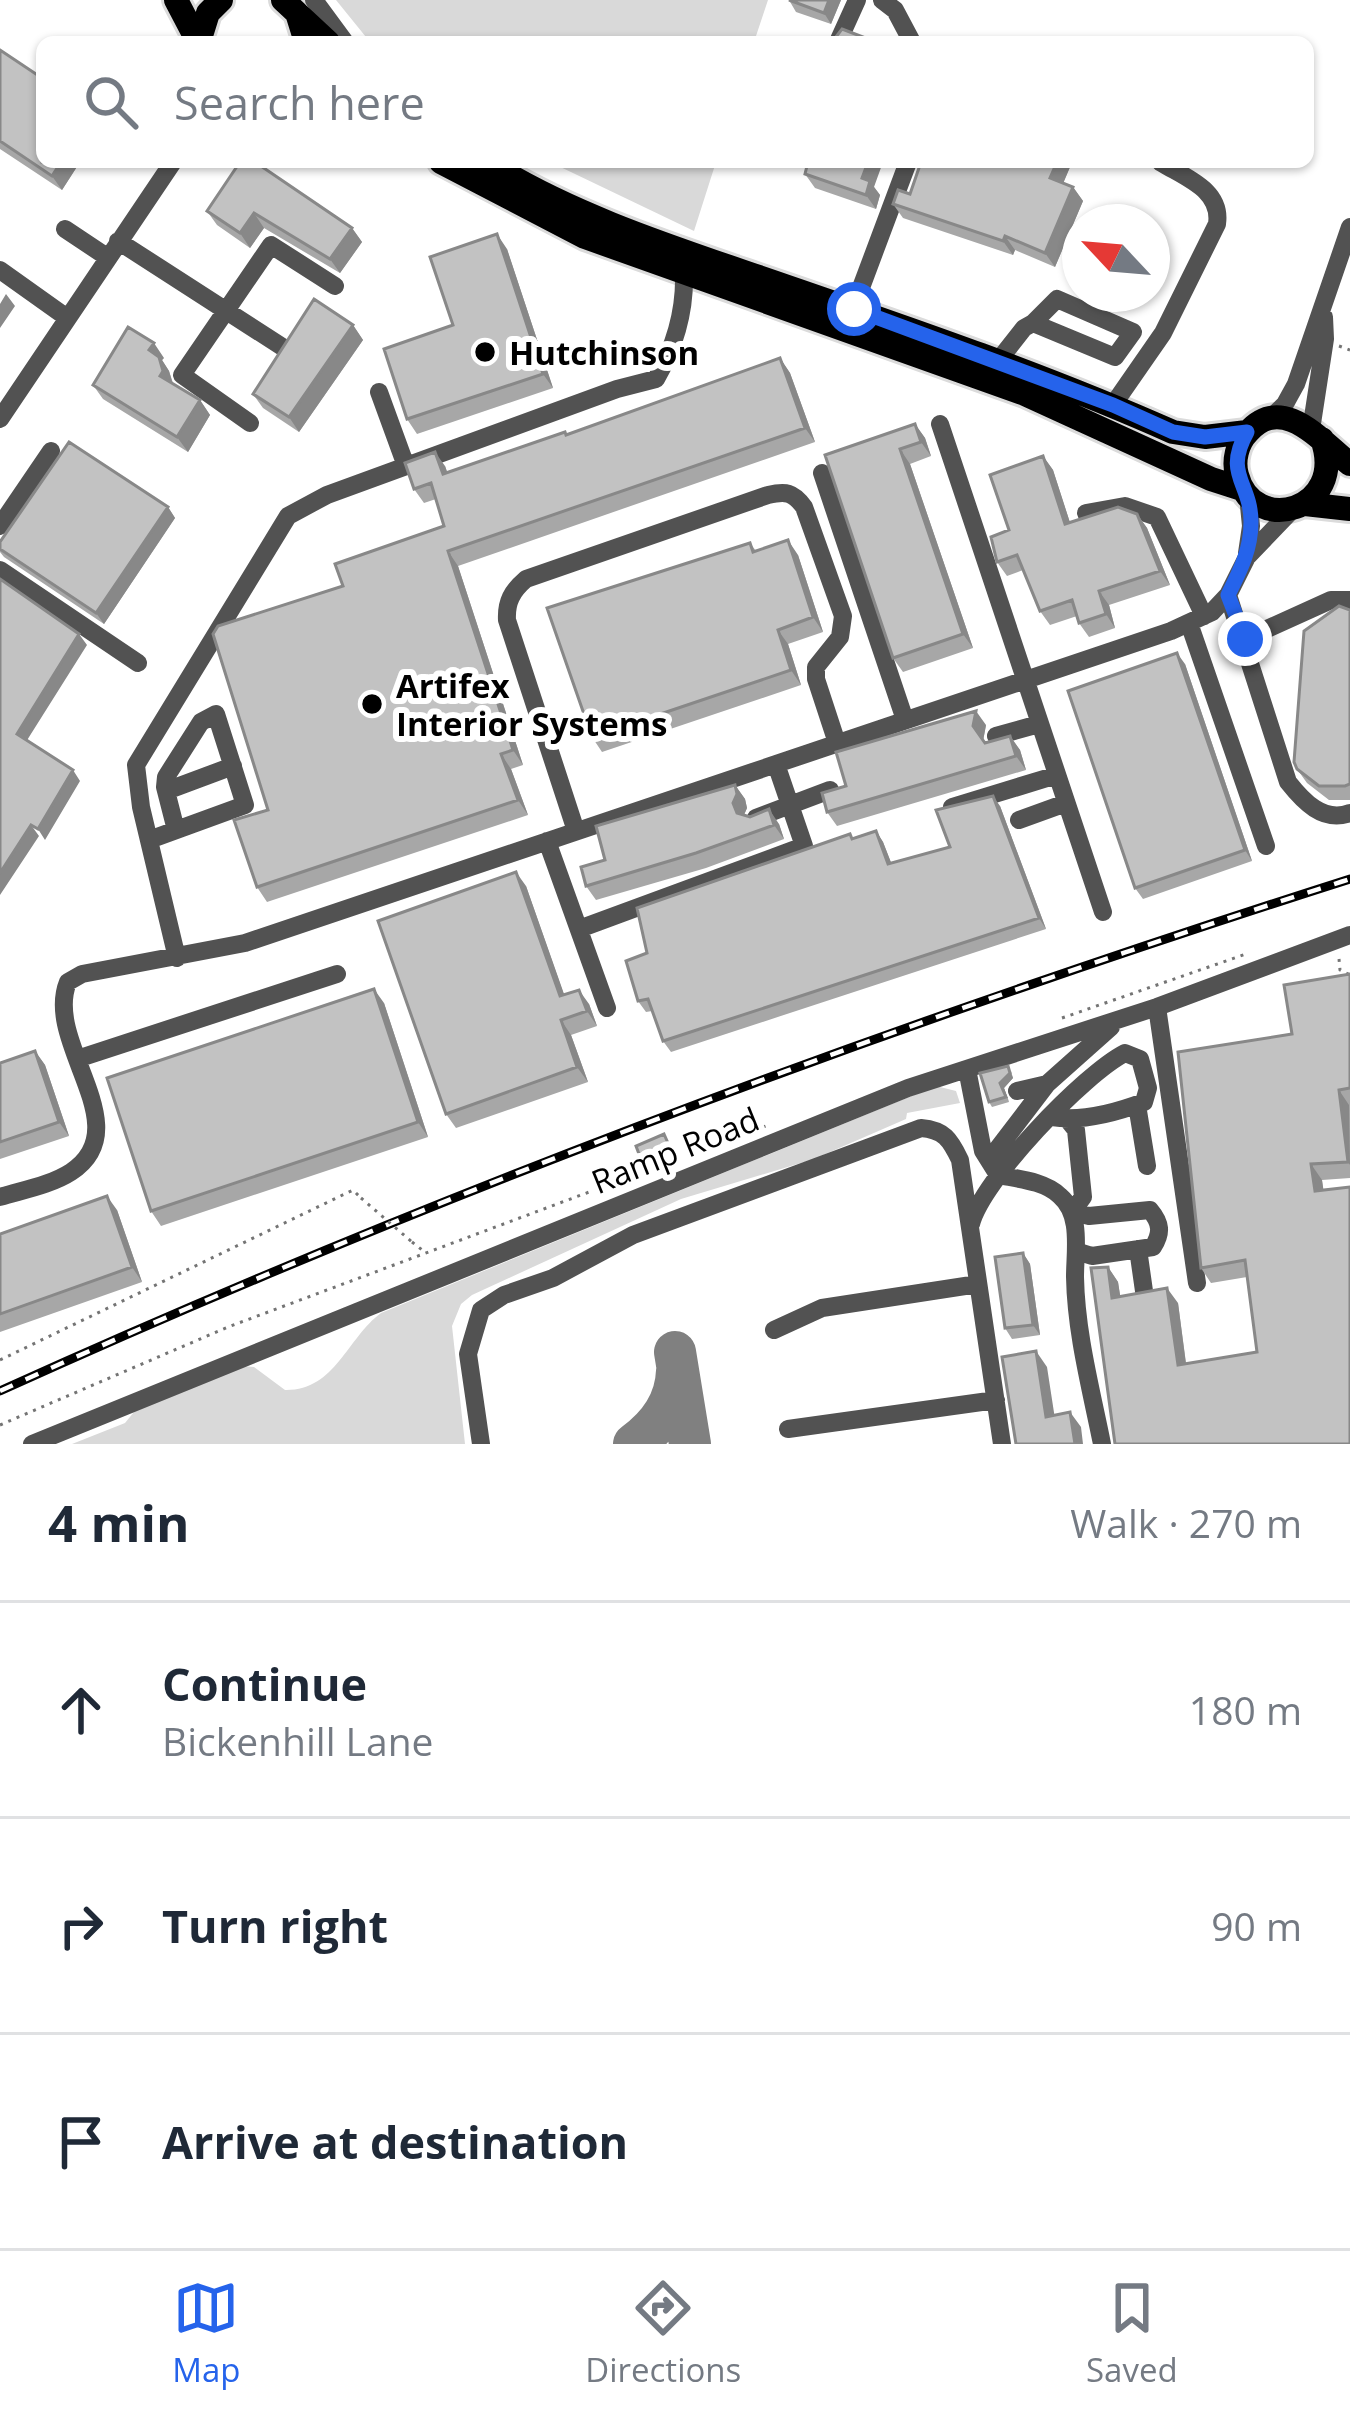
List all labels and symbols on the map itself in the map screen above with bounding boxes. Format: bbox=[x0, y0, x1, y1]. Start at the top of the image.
north arrow bbox=[1062, 204, 1170, 312]
route start bbox=[827, 282, 881, 336]
place label: Hutchinson bbox=[509, 330, 699, 375]
marker: Hutchinson bbox=[472, 339, 498, 365]
route end bbox=[1218, 612, 1272, 666]
place label: Artifex Interior Systems bbox=[396, 663, 667, 746]
marker: Artifex Interior Systems bbox=[359, 691, 385, 717]
street label: Ramp Road bbox=[585, 1096, 765, 1204]

